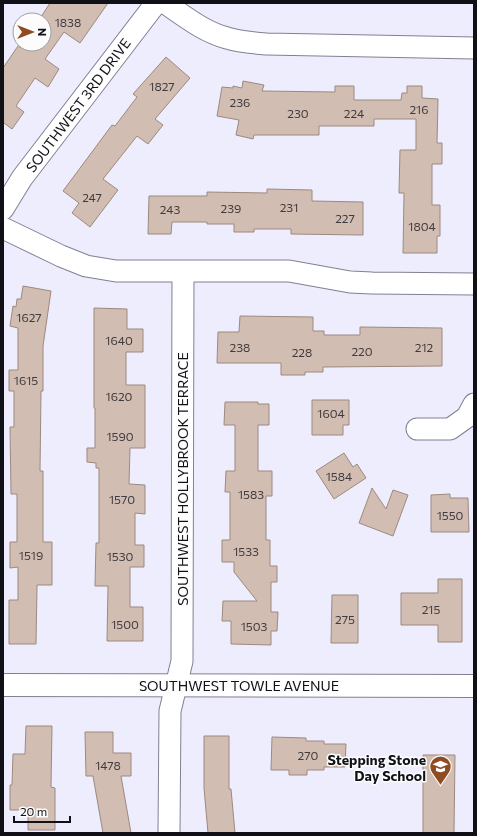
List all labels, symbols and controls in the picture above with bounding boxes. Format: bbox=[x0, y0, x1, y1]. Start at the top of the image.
north arrow bbox=[12, 12, 52, 52]
house number: 1838 bbox=[55, 15, 81, 29]
text: N bbox=[36, 28, 49, 36]
street label: SOUTHWEST 3RD DRIVE bbox=[22, 35, 134, 175]
house number: 1827 bbox=[149, 79, 175, 93]
house number: 236 bbox=[230, 95, 250, 109]
house number: 216 bbox=[409, 102, 429, 116]
house number: 230 bbox=[287, 106, 309, 120]
house number: 224 bbox=[344, 106, 364, 120]
house number: 247 bbox=[82, 190, 102, 204]
house number: 231 bbox=[280, 200, 298, 214]
house number: 239 bbox=[221, 201, 241, 215]
house number: 243 bbox=[160, 202, 180, 216]
house number: 227 bbox=[335, 211, 355, 225]
house number: 1804 bbox=[408, 219, 436, 233]
house number: 1627 bbox=[16, 310, 42, 324]
house number: 1640 bbox=[105, 333, 133, 347]
house number: 238 bbox=[230, 340, 250, 354]
house number: 212 bbox=[415, 340, 434, 354]
house number: 220 bbox=[351, 344, 373, 358]
house number: 228 bbox=[292, 345, 312, 359]
street label: SOUTHWEST HOLLYBROOK TERRACE bbox=[174, 352, 191, 606]
house number: 1615 bbox=[14, 373, 38, 387]
house number: 1620 bbox=[106, 389, 133, 403]
house number: 1604 bbox=[317, 406, 345, 420]
house number: 1590 bbox=[106, 429, 134, 443]
house number: 1584 bbox=[326, 469, 352, 483]
house number: 1583 bbox=[238, 487, 264, 501]
house number: 1570 bbox=[109, 492, 135, 506]
house number: 1550 bbox=[437, 508, 464, 522]
house number: 1533 bbox=[233, 544, 259, 558]
house number: 1519 bbox=[19, 548, 43, 562]
house number: 1530 bbox=[107, 549, 134, 563]
house number: 215 bbox=[422, 602, 440, 616]
house number: 275 bbox=[335, 612, 355, 626]
house number: 1500 bbox=[111, 617, 139, 631]
house number: 1503 bbox=[241, 619, 267, 633]
street label: SOUTHWEST TOWLE AVENUE bbox=[139, 677, 339, 694]
house number: 270 bbox=[298, 748, 319, 762]
place label: Stepping Stone Day School bbox=[328, 751, 426, 784]
school or university icon: Stepping Stone Day School bbox=[428, 754, 454, 787]
house number: 1478 bbox=[95, 758, 121, 772]
scale bar bbox=[14, 798, 70, 824]
text: 20 m bbox=[20, 804, 47, 818]

